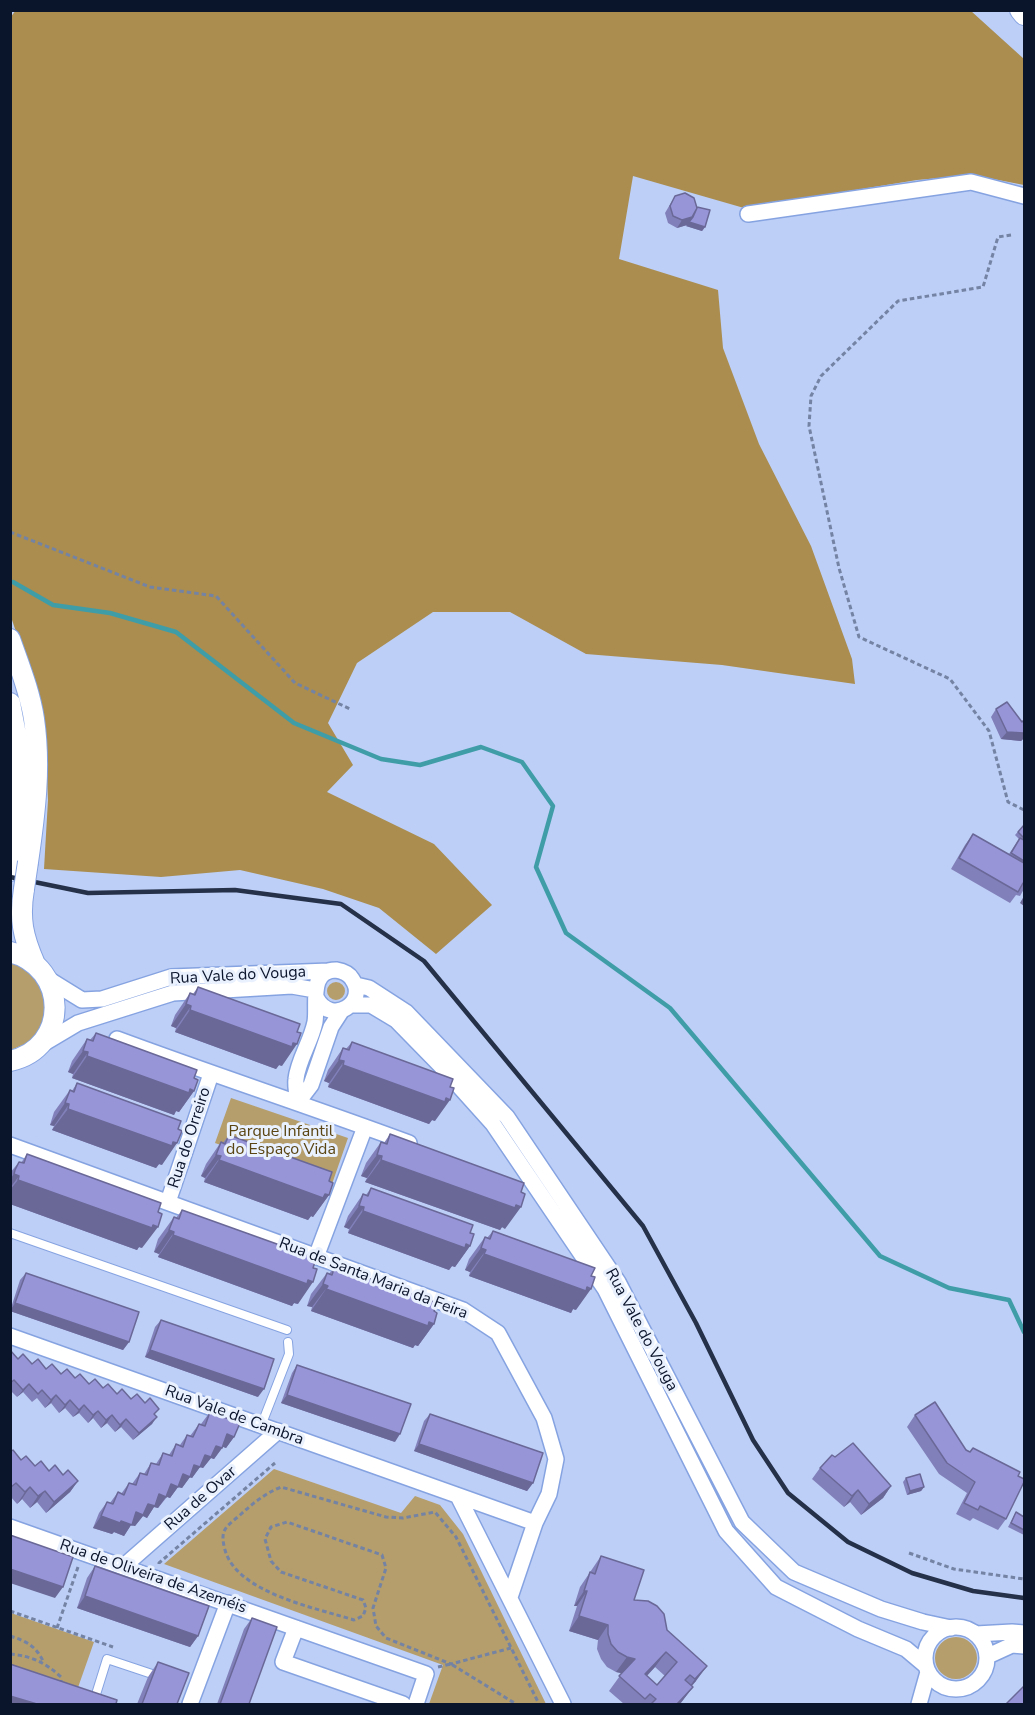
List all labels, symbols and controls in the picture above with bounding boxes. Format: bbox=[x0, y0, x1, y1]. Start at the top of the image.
street label: Rua Vale do Vouga bbox=[169, 963, 307, 989]
street label: Rua do Orreiro bbox=[165, 1085, 215, 1191]
park label: Parque Infantil do Espaço Vida bbox=[226, 1122, 336, 1160]
street label: Rua de Santa Maria da Feira bbox=[276, 1234, 470, 1324]
street label: Rua Vale do Vouga bbox=[601, 1265, 681, 1395]
street label: Rua Vale de Cambra bbox=[162, 1382, 306, 1450]
street label: Rua de Ovar bbox=[161, 1463, 241, 1535]
street label: Rua de Oliveira de Azeméis bbox=[57, 1536, 249, 1618]

